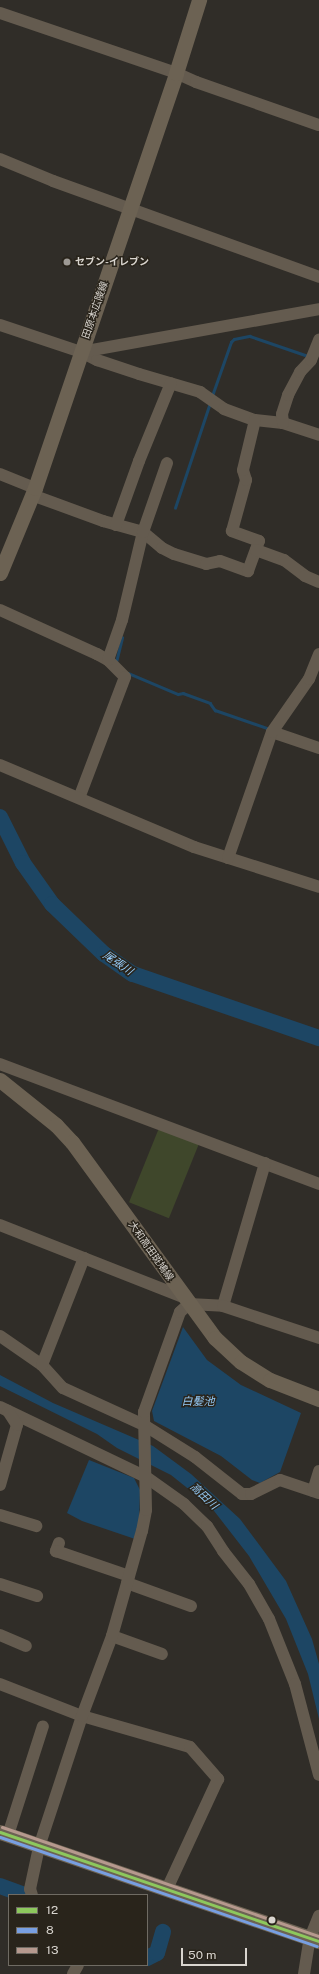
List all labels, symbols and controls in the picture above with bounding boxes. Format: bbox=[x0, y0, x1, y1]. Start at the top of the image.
place label: セブン-イレブン bbox=[75, 256, 149, 268]
marker: セブン-イレブン bbox=[62, 257, 72, 267]
street label: 田原本広陵線 bbox=[80, 280, 110, 340]
water label: 尾張川 bbox=[101, 948, 135, 978]
street label: 大和高田斑鳩線 bbox=[126, 1219, 176, 1283]
water label: 白髪池 bbox=[182, 1394, 214, 1408]
water label: 高田川 bbox=[187, 1480, 221, 1512]
legend bbox=[8, 1894, 148, 1966]
text: 12 bbox=[46, 1903, 58, 1917]
unlabelled marker bbox=[267, 1915, 277, 1925]
text: 8 bbox=[46, 1923, 54, 1937]
scale bar bbox=[183, 1940, 249, 1966]
text: 13 bbox=[46, 1943, 58, 1957]
text: 50 m bbox=[188, 1948, 216, 1962]

